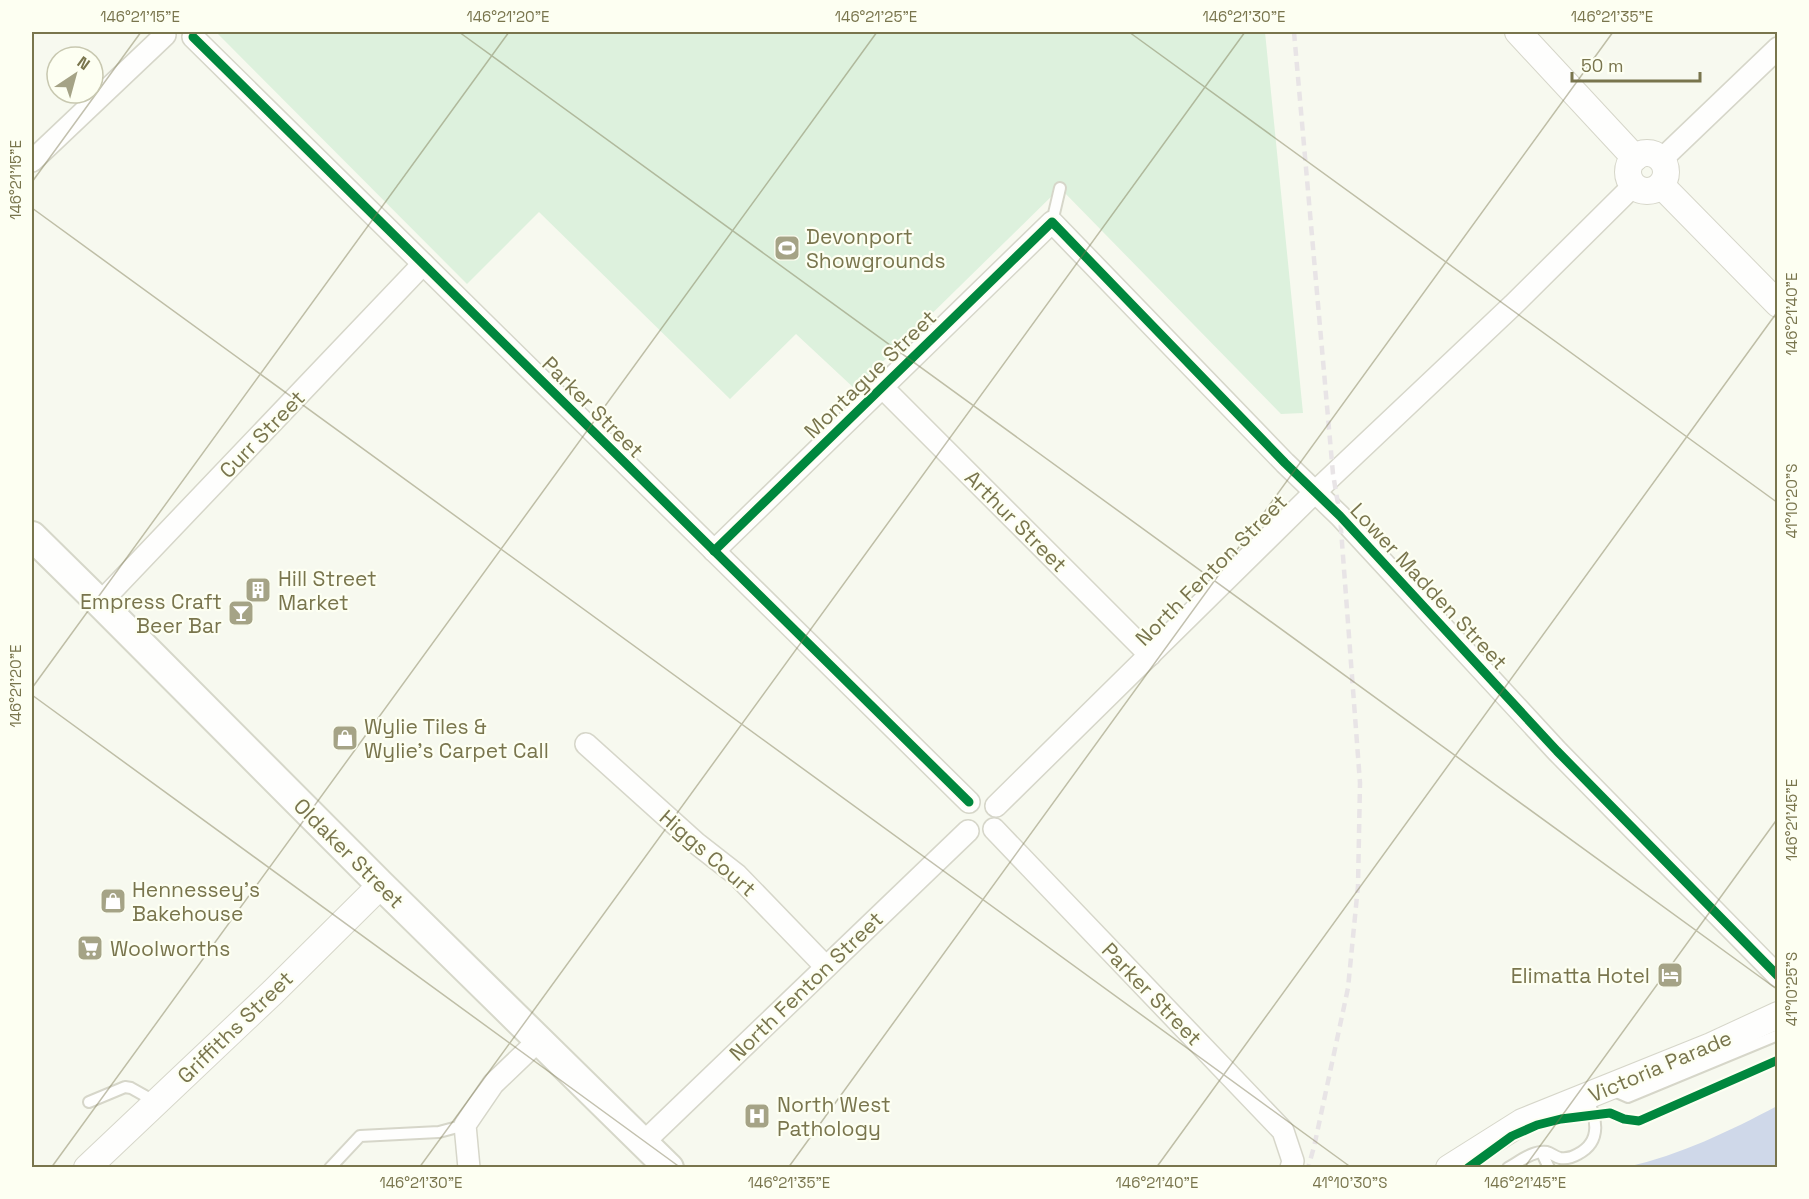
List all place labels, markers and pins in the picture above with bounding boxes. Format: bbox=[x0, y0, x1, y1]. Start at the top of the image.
place label: Devonport Showgrounds bbox=[806, 223, 945, 274]
sports icon: Devonport Showgrounds bbox=[772, 233, 802, 263]
place label: Hill Street Market bbox=[278, 565, 377, 616]
building icon: Hill Street Market bbox=[243, 575, 273, 605]
place label: Empress Craft Beer Bar bbox=[80, 588, 222, 639]
bar icon: Empress Craft Beer Bar bbox=[226, 598, 256, 628]
place label: Wylie Tiles & Wylie's Carpet Call bbox=[364, 713, 549, 764]
shop icon: Wylie Tiles & Wylie's Carpet Call bbox=[330, 723, 360, 753]
place label: Hennessey's Bakehouse bbox=[132, 876, 260, 927]
shop icon: Hennessey's Bakehouse bbox=[98, 886, 128, 916]
supermarket icon: Woolworths bbox=[75, 933, 105, 963]
place label: Woolworths bbox=[110, 935, 230, 962]
hotel icon: Elimatta Hotel bbox=[1655, 960, 1685, 990]
place label: Elimatta Hotel bbox=[1511, 962, 1650, 989]
place label: North West Pathology bbox=[777, 1091, 891, 1142]
hospital icon: North West Pathology bbox=[742, 1101, 772, 1131]

